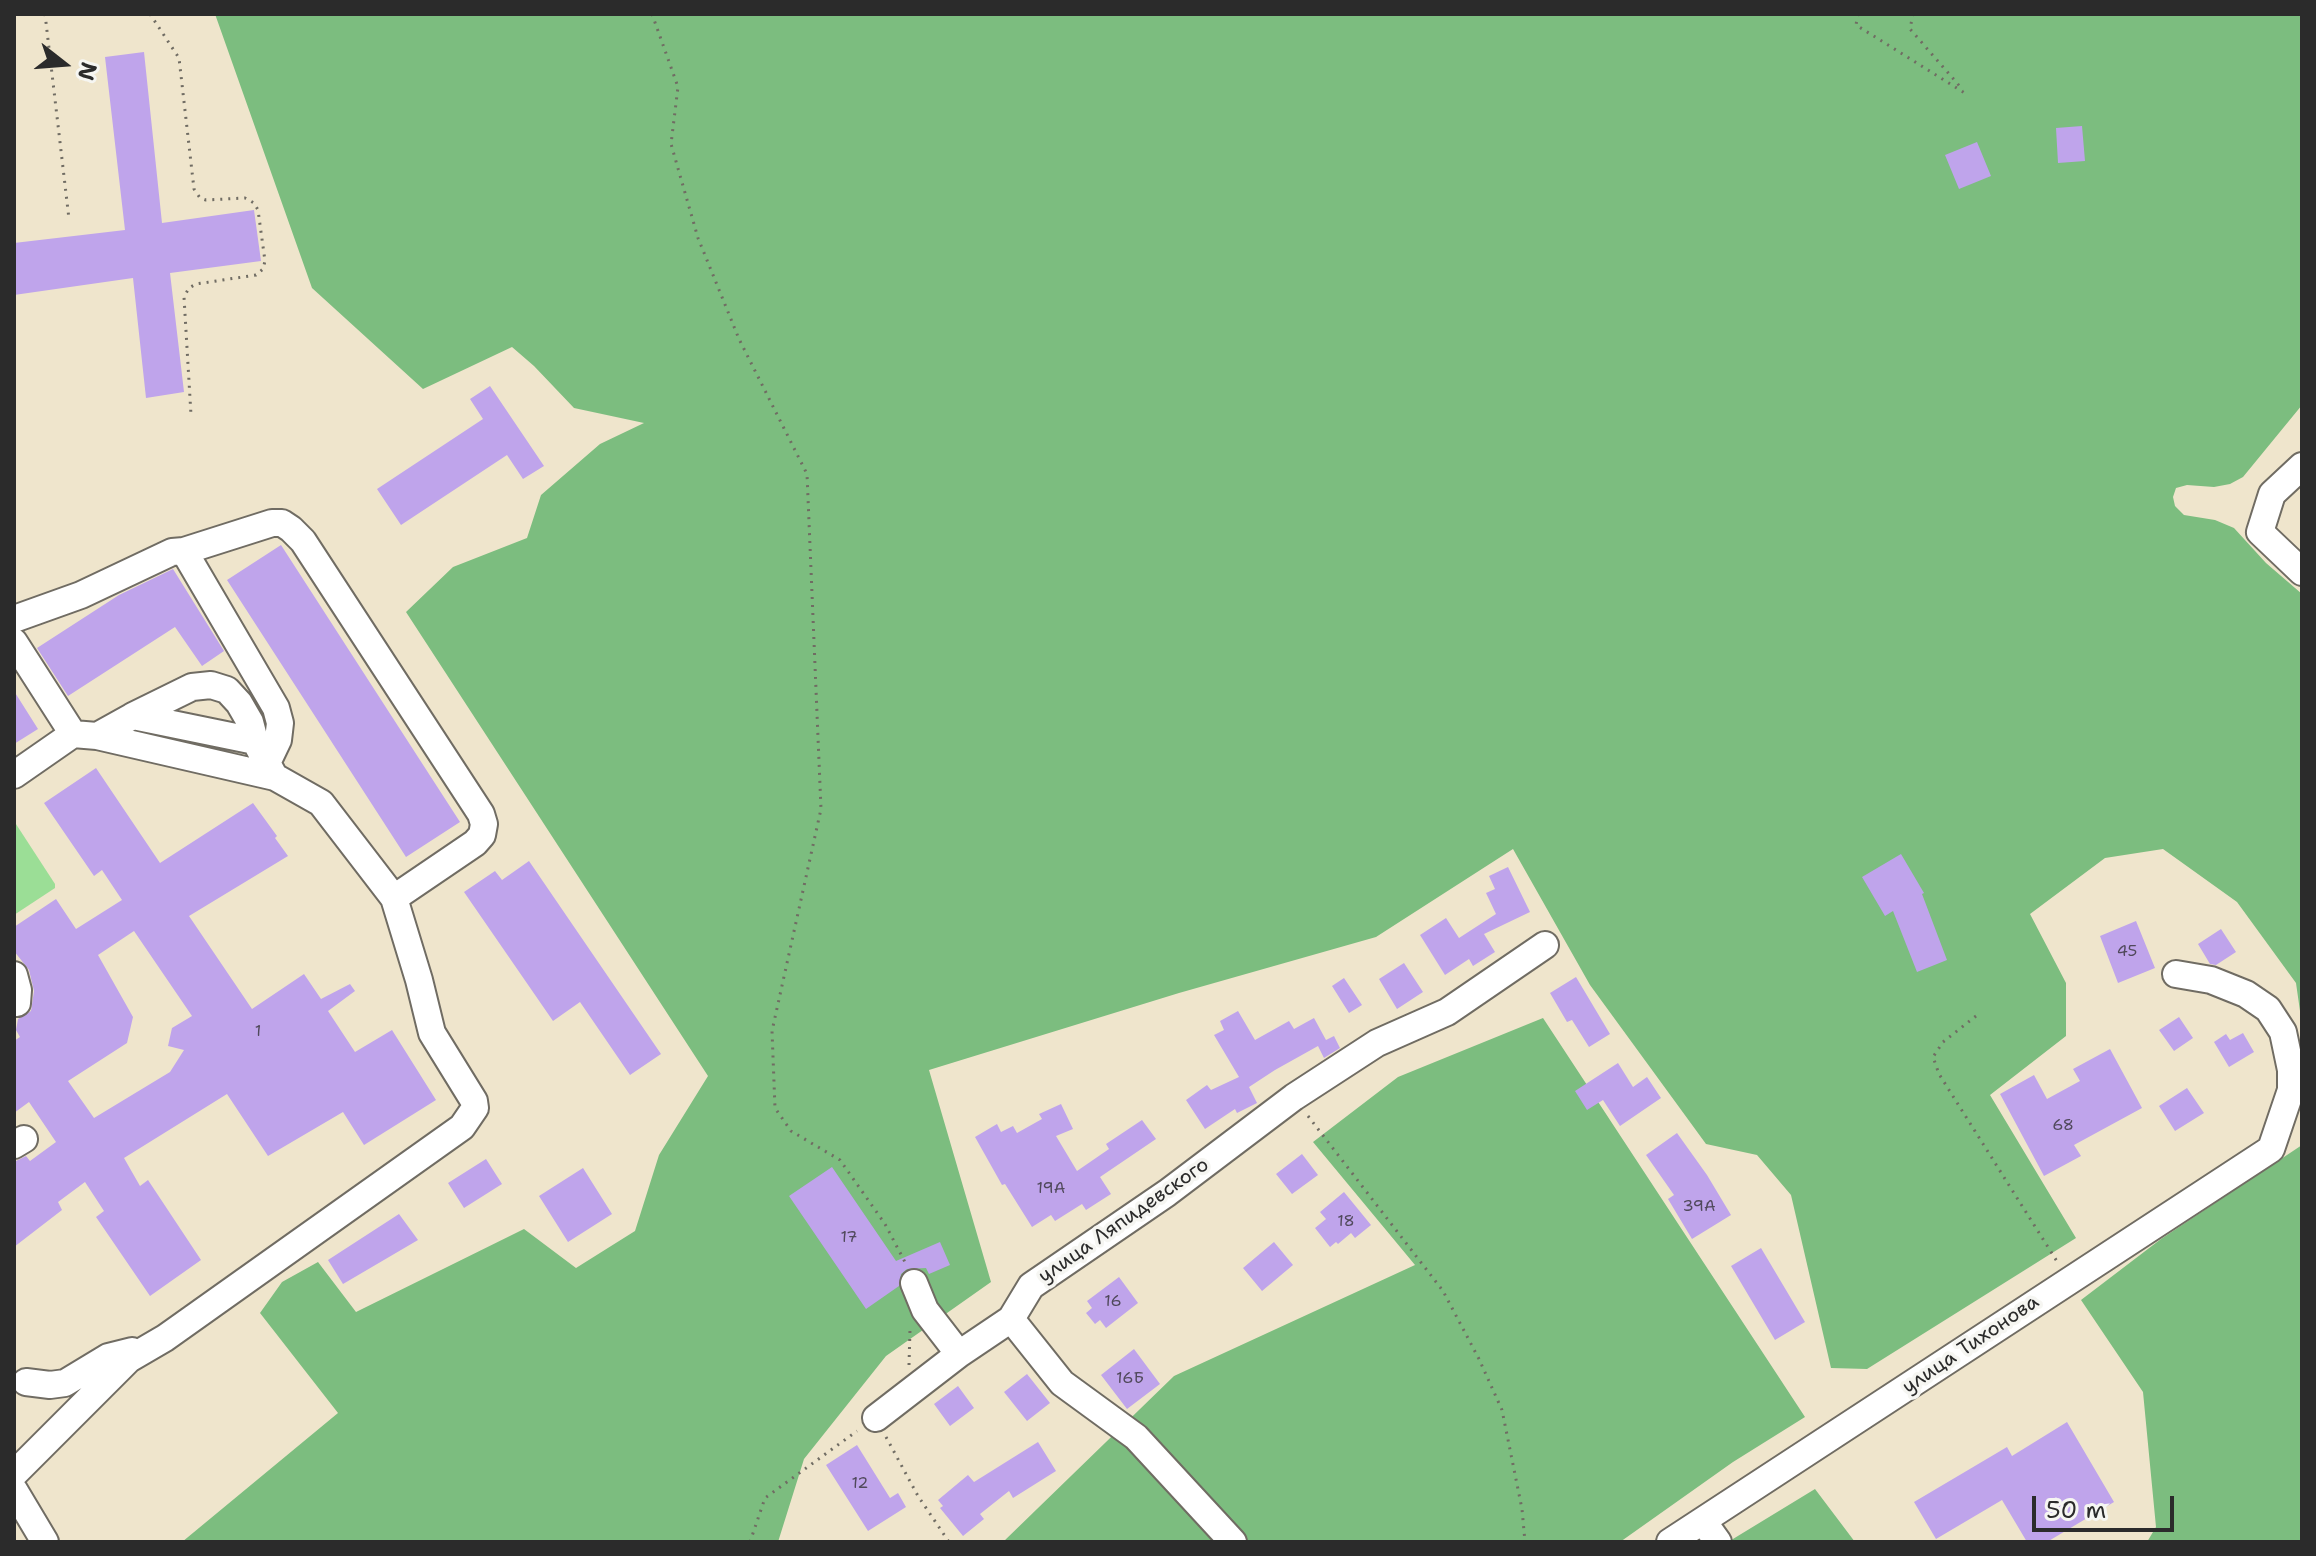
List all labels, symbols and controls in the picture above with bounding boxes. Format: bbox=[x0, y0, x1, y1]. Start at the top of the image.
north arrow bbox=[24, 24, 104, 104]
text: N bbox=[71, 59, 104, 84]
house number: 45 bbox=[2117, 942, 2137, 962]
house number: 1 bbox=[255, 1022, 261, 1042]
house number: 68 bbox=[2052, 1116, 2074, 1136]
street label: улица Ляпидевского bbox=[1034, 1153, 1214, 1289]
house number: 19А bbox=[1037, 1179, 1065, 1199]
house number: 39А bbox=[1682, 1197, 1716, 1217]
house number: 18 bbox=[1337, 1212, 1355, 1232]
house number: 17 bbox=[840, 1228, 858, 1248]
street label: улица Тихонова bbox=[1898, 1290, 2044, 1400]
house number: 16 bbox=[1104, 1292, 1122, 1312]
house number: 16Б bbox=[1116, 1369, 1144, 1389]
house number: 12 bbox=[851, 1474, 869, 1494]
scale bar bbox=[2036, 1480, 2178, 1530]
text: 50 m bbox=[2046, 1494, 2106, 1526]

